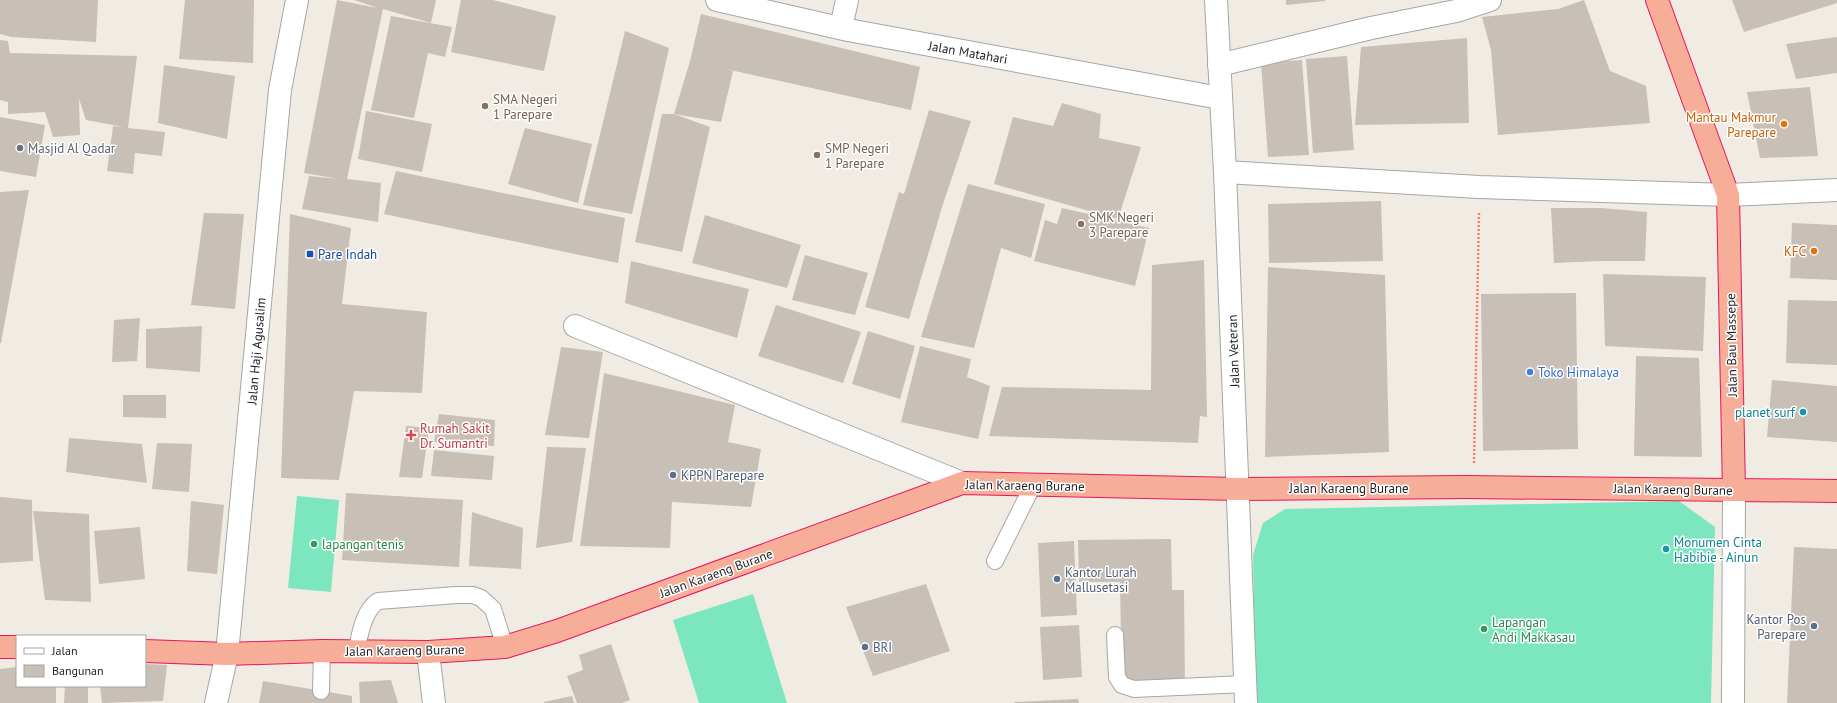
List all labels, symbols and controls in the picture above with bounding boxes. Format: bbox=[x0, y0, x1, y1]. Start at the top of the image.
street label: Jalan Matahari bbox=[926, 37, 1009, 68]
place label: SMA Negeri 1 Parepare bbox=[493, 91, 557, 123]
marker: SMA Negeri 1 Parepare bbox=[480, 101, 490, 111]
place label: Mantau Makmur Parepare bbox=[1686, 109, 1777, 141]
marker: Mantau Makmur Parepare bbox=[1779, 119, 1789, 129]
place label: Masjid Al Qadar bbox=[28, 140, 116, 157]
place label: SMP Negeri 1 Parepare bbox=[825, 140, 889, 172]
marker: Masjid Al Qadar bbox=[15, 143, 25, 153]
marker: SMP Negeri 1 Parepare bbox=[812, 150, 822, 160]
place label: SMK Negeri 3 Parepare bbox=[1089, 209, 1154, 241]
marker: SMK Negeri 3 Parepare bbox=[1076, 219, 1086, 229]
place label: KFC bbox=[1784, 243, 1806, 260]
place label: Pare Indah bbox=[318, 246, 377, 263]
marker: KFC bbox=[1809, 246, 1819, 256]
marker: Pare Indah bbox=[305, 249, 315, 259]
street label: Jalan Bau Massepe bbox=[1722, 293, 1741, 398]
street label: Jalan Haji Agusalim bbox=[243, 297, 270, 406]
street label: Jalan Veteran bbox=[1224, 314, 1243, 389]
place label: Toko Himalaya bbox=[1538, 364, 1619, 381]
marker: Toko Himalaya bbox=[1525, 367, 1535, 377]
place label: planet surf bbox=[1735, 404, 1796, 421]
marker: planet surf bbox=[1798, 407, 1808, 417]
place label: Rumah Sakit Dr. Sumantri bbox=[420, 420, 490, 452]
marker: Rumah Sakit Dr. Sumantri bbox=[405, 429, 417, 441]
place label: KPPN Parepare bbox=[681, 467, 764, 484]
marker: KPPN Parepare bbox=[668, 470, 678, 480]
street label: Jalan Karaeng Burane bbox=[964, 476, 1085, 495]
street label: Jalan Karaeng Burane bbox=[1288, 480, 1409, 497]
street label: Jalan Karaeng Burane bbox=[1612, 480, 1733, 499]
place label: Monumen Cinta Habibie - Ainun bbox=[1674, 534, 1762, 566]
place label: lapangan tenis bbox=[322, 536, 404, 553]
marker: lapangan tenis bbox=[309, 539, 319, 549]
marker: Monumen Cinta Habibie - Ainun bbox=[1661, 544, 1671, 554]
street label: Jalan Karaeng Burane bbox=[656, 545, 775, 602]
place label: Kantor Lurah Mallusetasi bbox=[1065, 564, 1137, 596]
marker: Kantor Lurah Mallusetasi bbox=[1052, 574, 1062, 584]
place label: Kantor Pos Parepare bbox=[1747, 611, 1806, 643]
place label: Lapangan Andi Makkasau bbox=[1492, 614, 1575, 646]
marker: Kantor Pos Parepare bbox=[1809, 621, 1819, 631]
marker: Lapangan Andi Makkasau bbox=[1479, 624, 1489, 634]
legend bbox=[16, 635, 146, 687]
place label: BRI bbox=[873, 639, 892, 656]
street label: Jalan Karaeng Burane bbox=[344, 641, 465, 660]
marker: BRI bbox=[860, 642, 870, 652]
text: Jalan bbox=[51, 643, 77, 658]
text: Bangunan bbox=[52, 663, 104, 678]

